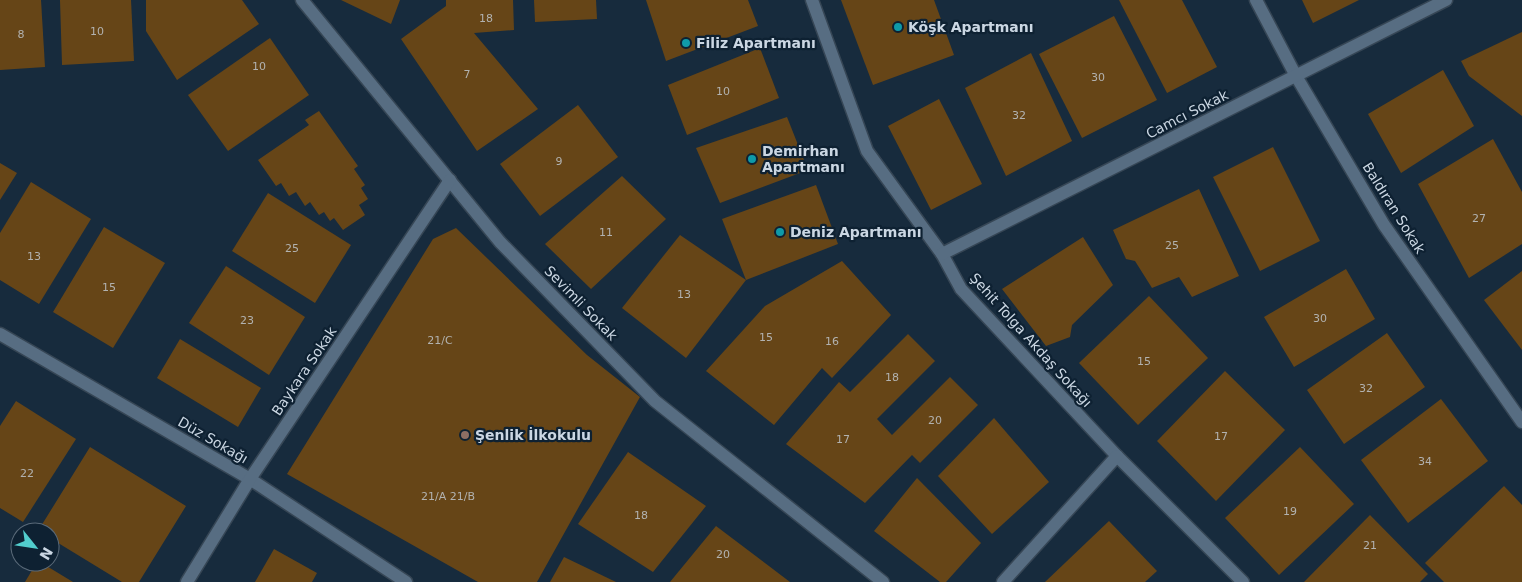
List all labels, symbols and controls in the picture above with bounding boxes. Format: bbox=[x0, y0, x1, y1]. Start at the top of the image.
house number: 18 bbox=[479, 12, 493, 25]
place label: Köşk Apartmanı bbox=[908, 19, 1033, 35]
marker: Köşk Apartmanı bbox=[892, 21, 904, 33]
house number: 10 bbox=[90, 25, 104, 38]
house number: 8 bbox=[18, 28, 25, 41]
place label: Filiz Apartmanı bbox=[696, 35, 816, 51]
marker: Filiz Apartmanı bbox=[680, 37, 692, 49]
house number: 10 bbox=[252, 60, 266, 73]
house number: 7 bbox=[464, 68, 471, 81]
house number: 30 bbox=[1091, 71, 1105, 84]
house number: 10 bbox=[716, 85, 730, 98]
street label: Camcı Sokak bbox=[1143, 86, 1232, 142]
house number: 32 bbox=[1012, 109, 1026, 122]
place label: Demirhan Apartmanı bbox=[762, 143, 845, 175]
marker: Demirhan Apartmanı bbox=[746, 153, 758, 165]
house number: 9 bbox=[556, 155, 563, 168]
street label: Baldıran Sokak bbox=[1360, 159, 1429, 257]
house number: 27 bbox=[1472, 212, 1486, 225]
place label: Deniz Apartmanı bbox=[790, 224, 922, 240]
house number: 11 bbox=[599, 226, 613, 239]
marker: Deniz Apartmanı bbox=[774, 226, 786, 238]
house number: 25 bbox=[1165, 239, 1179, 252]
house number: 25 bbox=[285, 242, 299, 255]
house number: 13 bbox=[27, 250, 41, 263]
street label: Sevimli Sokak bbox=[541, 262, 621, 344]
street label: Şehit Tolga Akdaş Sokağı bbox=[967, 270, 1095, 410]
house number: 15 bbox=[102, 281, 116, 294]
house number: 13 bbox=[677, 288, 691, 301]
house number: 30 bbox=[1313, 312, 1327, 325]
house number: 23 bbox=[240, 314, 254, 327]
street label: Baykara Sokak bbox=[268, 323, 340, 418]
house number: 15 bbox=[759, 331, 773, 344]
house number: 21/C bbox=[427, 334, 453, 347]
house number: 16 bbox=[825, 335, 839, 348]
house number: 15 bbox=[1137, 355, 1151, 368]
house number: 18 bbox=[885, 371, 899, 384]
house number: 32 bbox=[1359, 382, 1373, 395]
street label: Düz Sokağı bbox=[175, 414, 251, 466]
house number: 20 bbox=[928, 414, 942, 427]
place label: Şenlik İlkokulu bbox=[475, 427, 591, 443]
marker: Şenlik İlkokulu bbox=[459, 429, 471, 441]
house number: 17 bbox=[1214, 430, 1228, 443]
house number: 17 bbox=[836, 433, 850, 446]
house number: 34 bbox=[1418, 455, 1432, 468]
house number: 22 bbox=[20, 467, 34, 480]
house number: 21/A 21/B bbox=[421, 490, 475, 503]
house number: 19 bbox=[1283, 505, 1297, 518]
house number: 18 bbox=[634, 509, 648, 522]
north arrow bbox=[10, 522, 60, 572]
house number: 21 bbox=[1363, 539, 1377, 552]
text: N bbox=[36, 544, 56, 563]
house number: 20 bbox=[716, 548, 730, 561]

